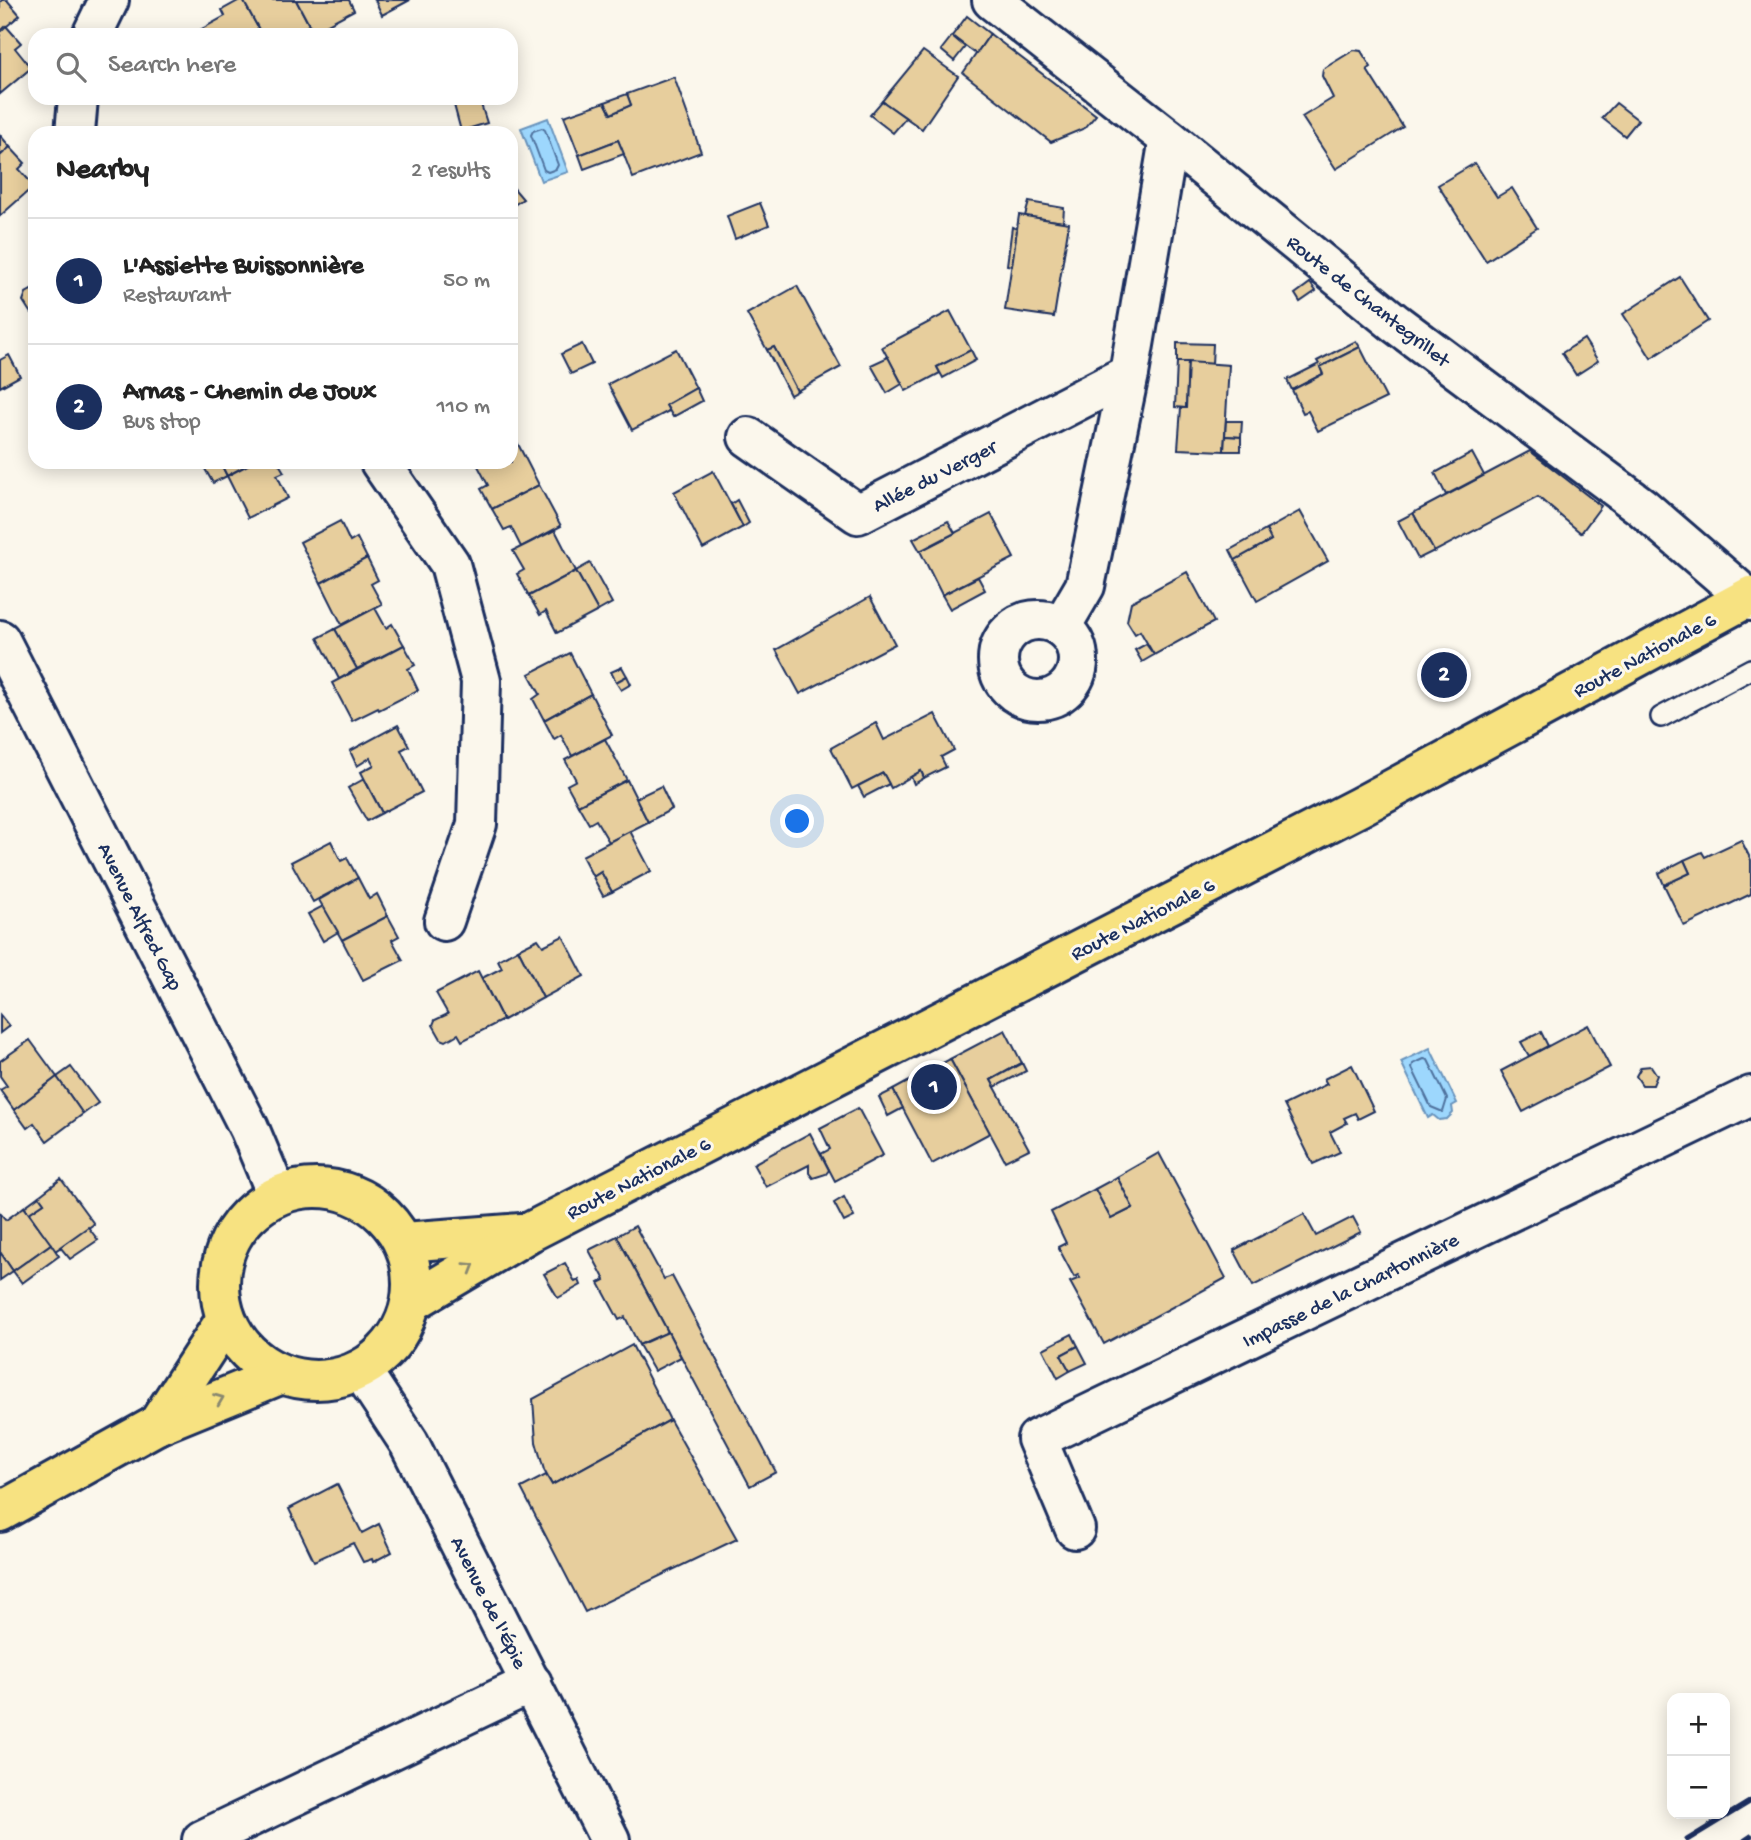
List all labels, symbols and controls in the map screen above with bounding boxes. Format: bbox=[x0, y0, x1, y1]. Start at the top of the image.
search box bbox=[28, 28, 518, 105]
icon: search bbox=[52, 48, 90, 86]
text: Search here bbox=[108, 51, 236, 82]
text: Nearby bbox=[56, 154, 149, 189]
text: 2 results bbox=[411, 158, 490, 185]
street label: Route de Chantegrillet bbox=[1280, 231, 1455, 376]
text: L'Assiette Buissonnière bbox=[123, 252, 364, 283]
text: 1 bbox=[74, 268, 84, 295]
text: 50 m bbox=[443, 268, 490, 295]
text: Restaurant bbox=[123, 283, 230, 310]
text: Arnas - Chemin de Joux bbox=[123, 378, 376, 409]
text: 2 bbox=[73, 394, 85, 421]
text: 110 m bbox=[437, 394, 490, 421]
text: Bus stop bbox=[123, 409, 201, 436]
street label: Allée du Verger bbox=[870, 435, 1003, 520]
street label: Route Nationale 6 bbox=[1570, 609, 1722, 705]
pin: 2 bbox=[1421, 649, 1467, 701]
your location bbox=[780, 804, 814, 838]
street label: Avenue Alfred Gap bbox=[90, 840, 186, 996]
street label: Route Nationale 6 bbox=[1067, 874, 1220, 968]
pin: 1 bbox=[911, 1061, 957, 1113]
street label: Route Nationale 6 bbox=[563, 1133, 716, 1227]
street label: Impasse de la Chartonnière bbox=[1239, 1228, 1465, 1355]
one-way arrow bbox=[463, 1263, 476, 1276]
one-way arrow bbox=[213, 1394, 225, 1408]
street label: Avenue de l'Épie bbox=[443, 1533, 531, 1675]
map controls bbox=[1667, 1693, 1730, 1819]
button: + bbox=[1667, 1693, 1730, 1756]
button: − bbox=[1667, 1756, 1730, 1819]

